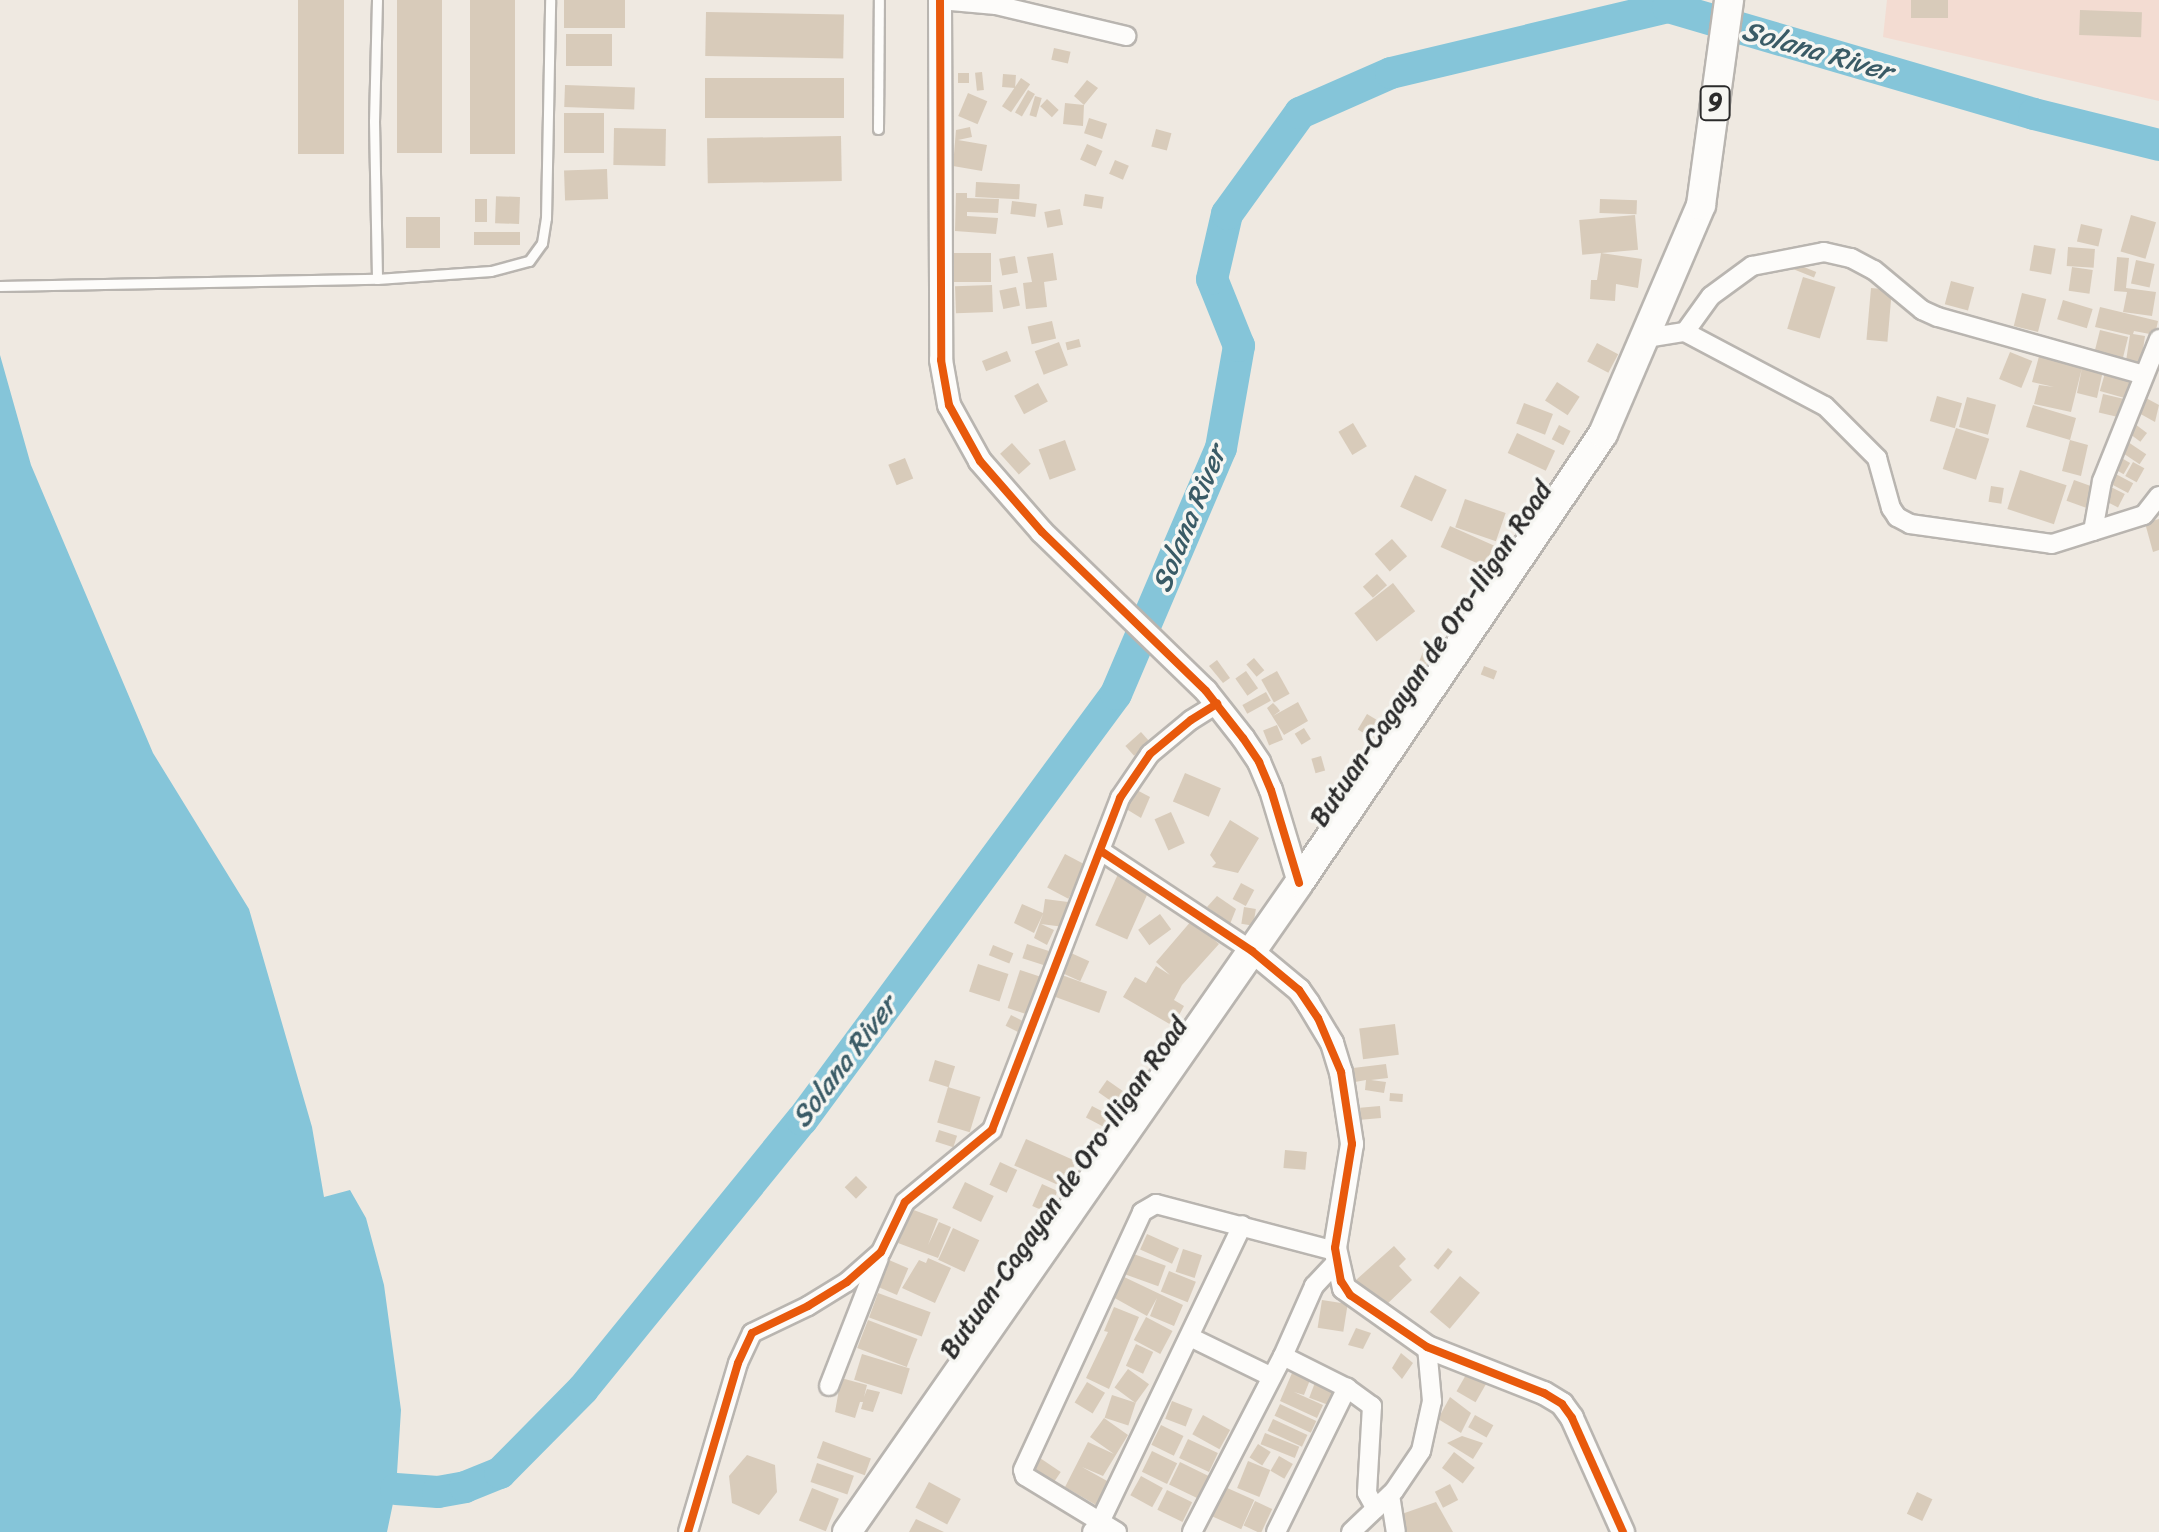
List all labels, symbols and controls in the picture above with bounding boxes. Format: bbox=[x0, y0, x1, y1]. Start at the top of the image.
water label: Solana River bbox=[1738, 14, 1896, 88]
road number: 9 bbox=[1699, 83, 1731, 123]
water label: Solana River bbox=[1145, 441, 1233, 597]
street label: Butuan-Cagayan de Oro-Iligan Road bbox=[1304, 476, 1558, 832]
water label: Solana River bbox=[784, 990, 904, 1134]
street label: Butuan-Cagayan de Oro-Iligan Road bbox=[934, 1011, 1194, 1365]

